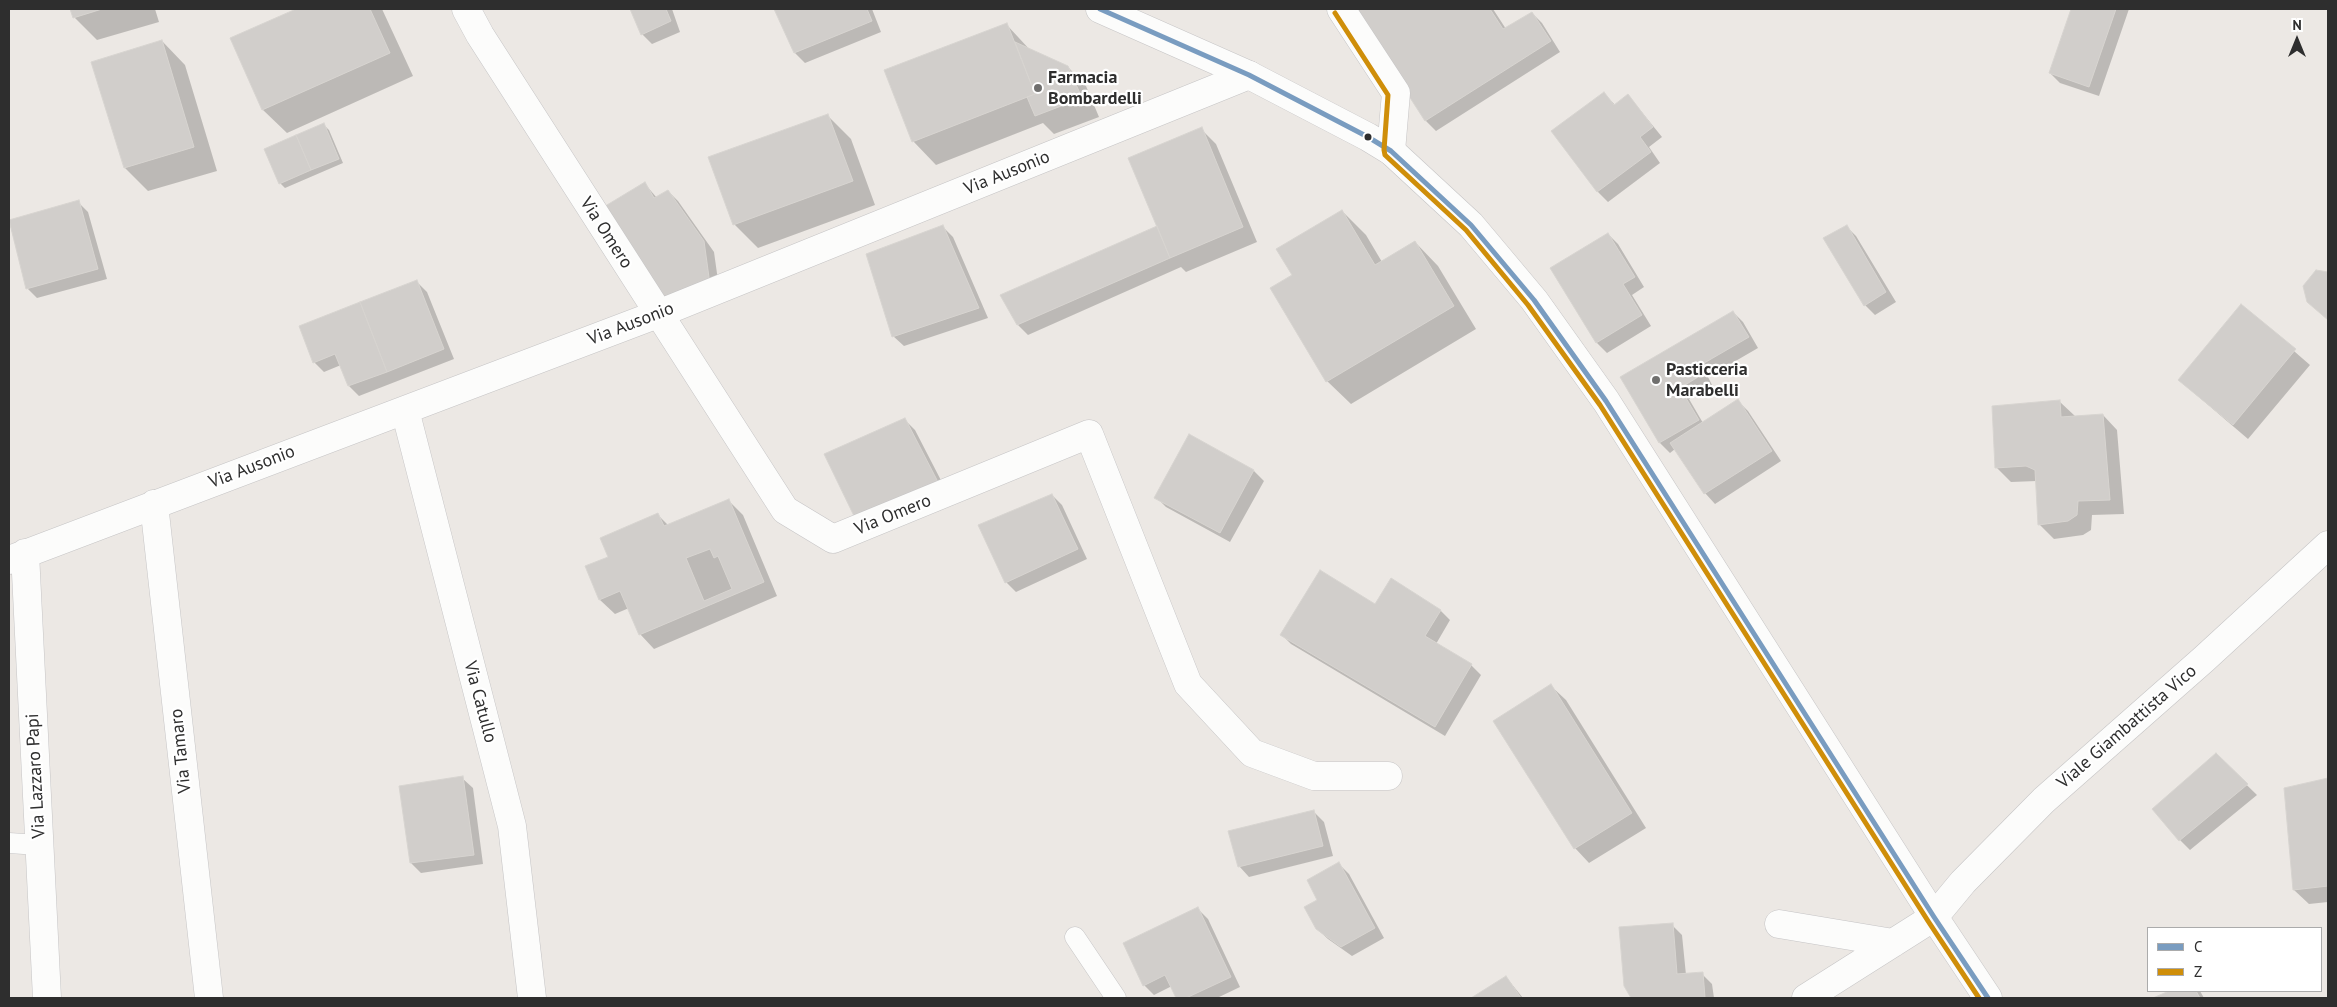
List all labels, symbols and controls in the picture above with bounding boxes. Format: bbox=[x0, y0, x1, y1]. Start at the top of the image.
north arrow bbox=[2272, 15, 2322, 65]
text: N bbox=[2292, 16, 2302, 34]
place label: Farmacia Bombardelli bbox=[1048, 67, 1142, 110]
marker: Farmacia Bombardelli bbox=[1032, 82, 1044, 94]
unlabelled marker bbox=[1363, 132, 1373, 142]
street label: Via Ausonio bbox=[961, 146, 1053, 200]
street label: Via Omero bbox=[575, 193, 637, 273]
street label: Via Ausonio bbox=[585, 298, 677, 350]
place label: Pasticceria Marabelli bbox=[1666, 359, 1748, 402]
marker: Pasticceria Marabelli bbox=[1650, 374, 1662, 386]
street label: Via Ausonio bbox=[206, 441, 298, 493]
street label: Via Omero bbox=[852, 490, 934, 540]
street label: Via Catullo bbox=[459, 659, 501, 745]
street label: Viale Giambattista Vico bbox=[2053, 660, 2201, 794]
street label: Via Tamaro bbox=[166, 708, 196, 794]
street label: Via Lazzaro Papi bbox=[22, 713, 50, 839]
legend bbox=[2147, 927, 2322, 992]
text: C bbox=[2194, 937, 2203, 956]
text: Z bbox=[2194, 962, 2202, 981]

